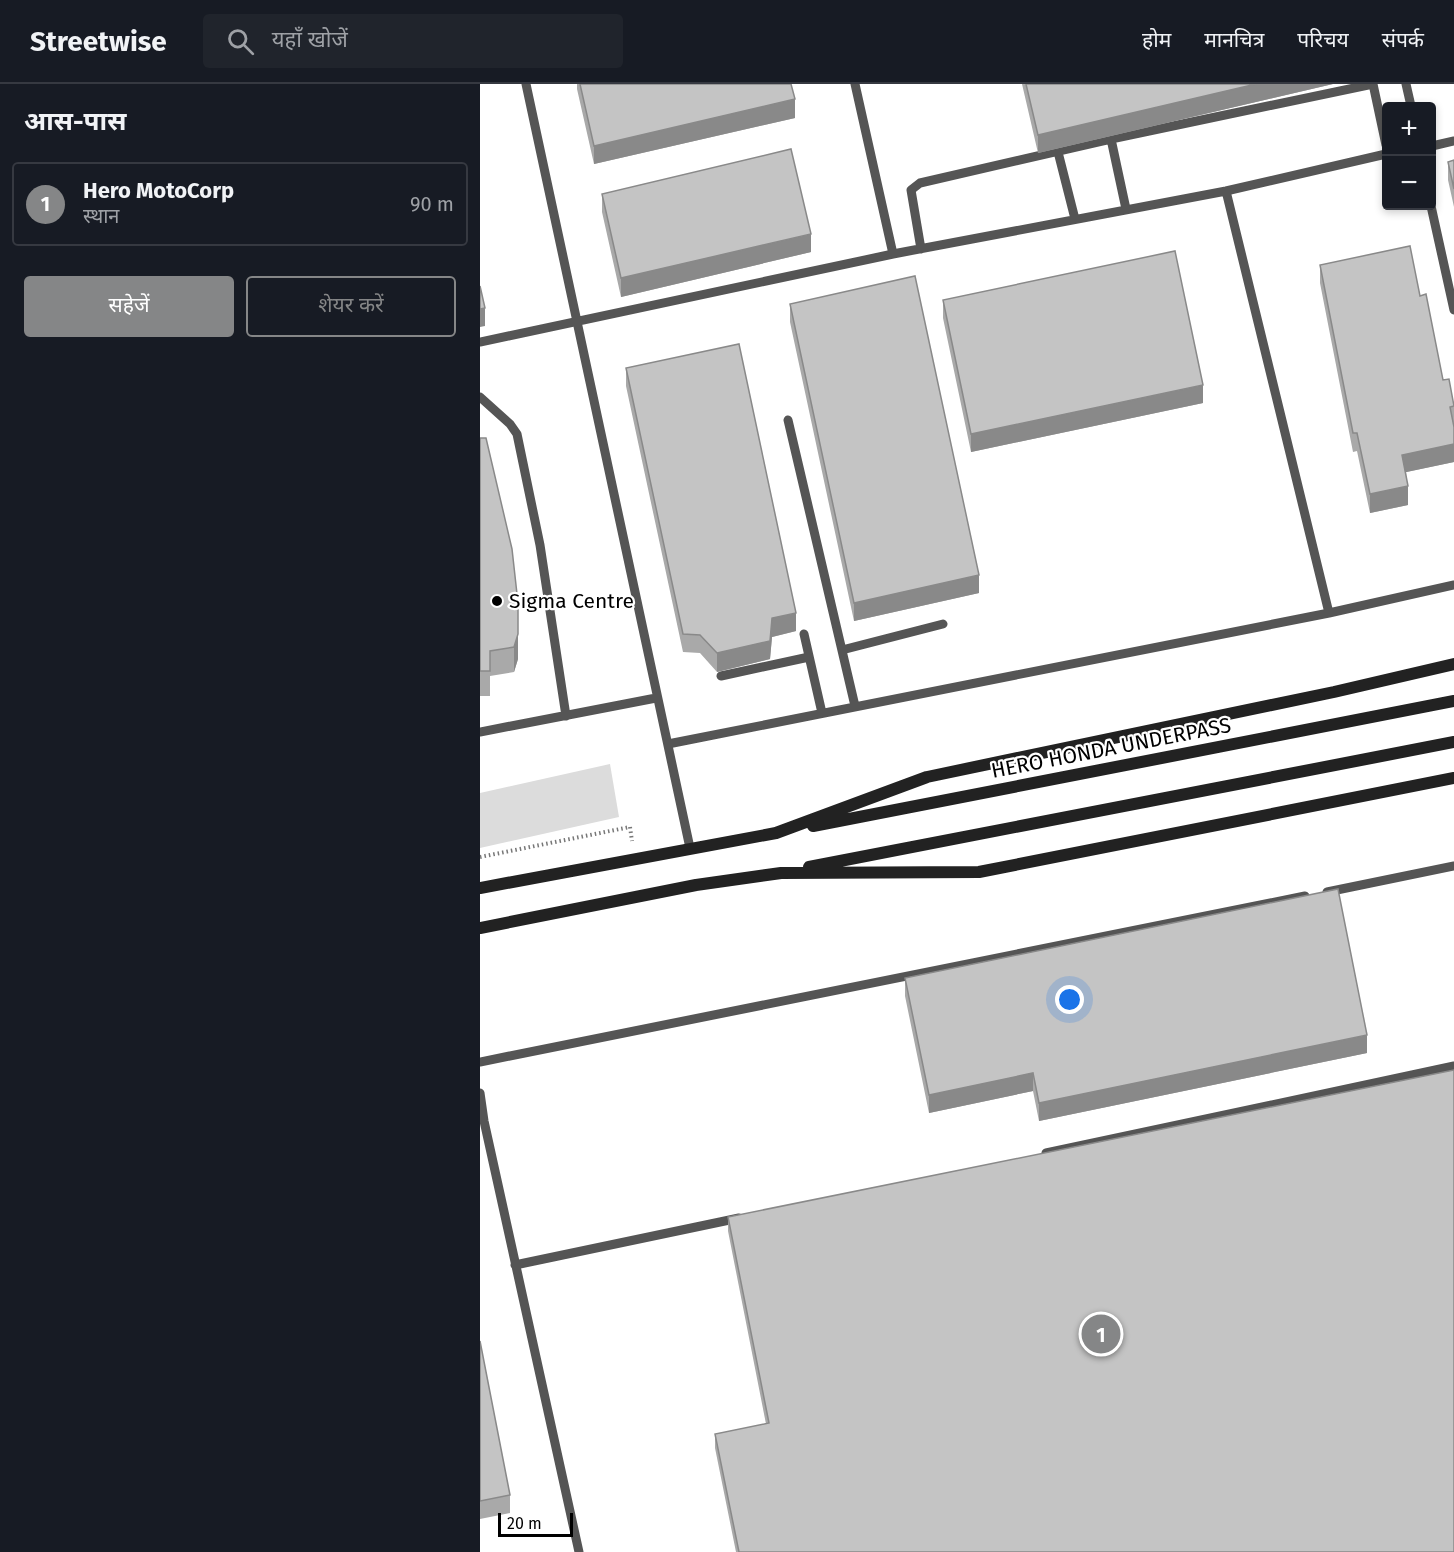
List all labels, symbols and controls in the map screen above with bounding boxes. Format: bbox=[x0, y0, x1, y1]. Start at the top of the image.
search box bbox=[203, 14, 623, 68]
text: Streetwise bbox=[30, 25, 167, 58]
icon: search bbox=[224, 25, 257, 58]
text: यहाँ खोजें bbox=[272, 26, 348, 53]
text: होम bbox=[1142, 27, 1171, 53]
text: मानचित्र bbox=[1204, 27, 1264, 53]
text: परिचय bbox=[1297, 27, 1349, 53]
text: संपर्क bbox=[1382, 27, 1424, 53]
map controls bbox=[1382, 102, 1436, 210]
button: + bbox=[1382, 102, 1436, 156]
text: आस-पास bbox=[24, 106, 126, 137]
button: − bbox=[1382, 156, 1436, 210]
text: Hero MotoCorp bbox=[83, 177, 234, 204]
text: 1 bbox=[41, 192, 50, 216]
text: 90 m bbox=[410, 192, 454, 216]
text: स्थान bbox=[83, 204, 119, 228]
button: सहेजें bbox=[24, 276, 234, 337]
button: शेयर करें bbox=[246, 276, 456, 337]
place label: Sigma Centre bbox=[509, 588, 634, 614]
marker: Sigma Centre bbox=[490, 594, 504, 608]
street label: HERO HONDA UNDERPASS bbox=[989, 712, 1233, 784]
your location bbox=[1055, 985, 1084, 1014]
pin: 1 bbox=[1082, 1312, 1120, 1356]
scale bar bbox=[498, 1510, 573, 1538]
text: 20 m bbox=[507, 1514, 542, 1533]

